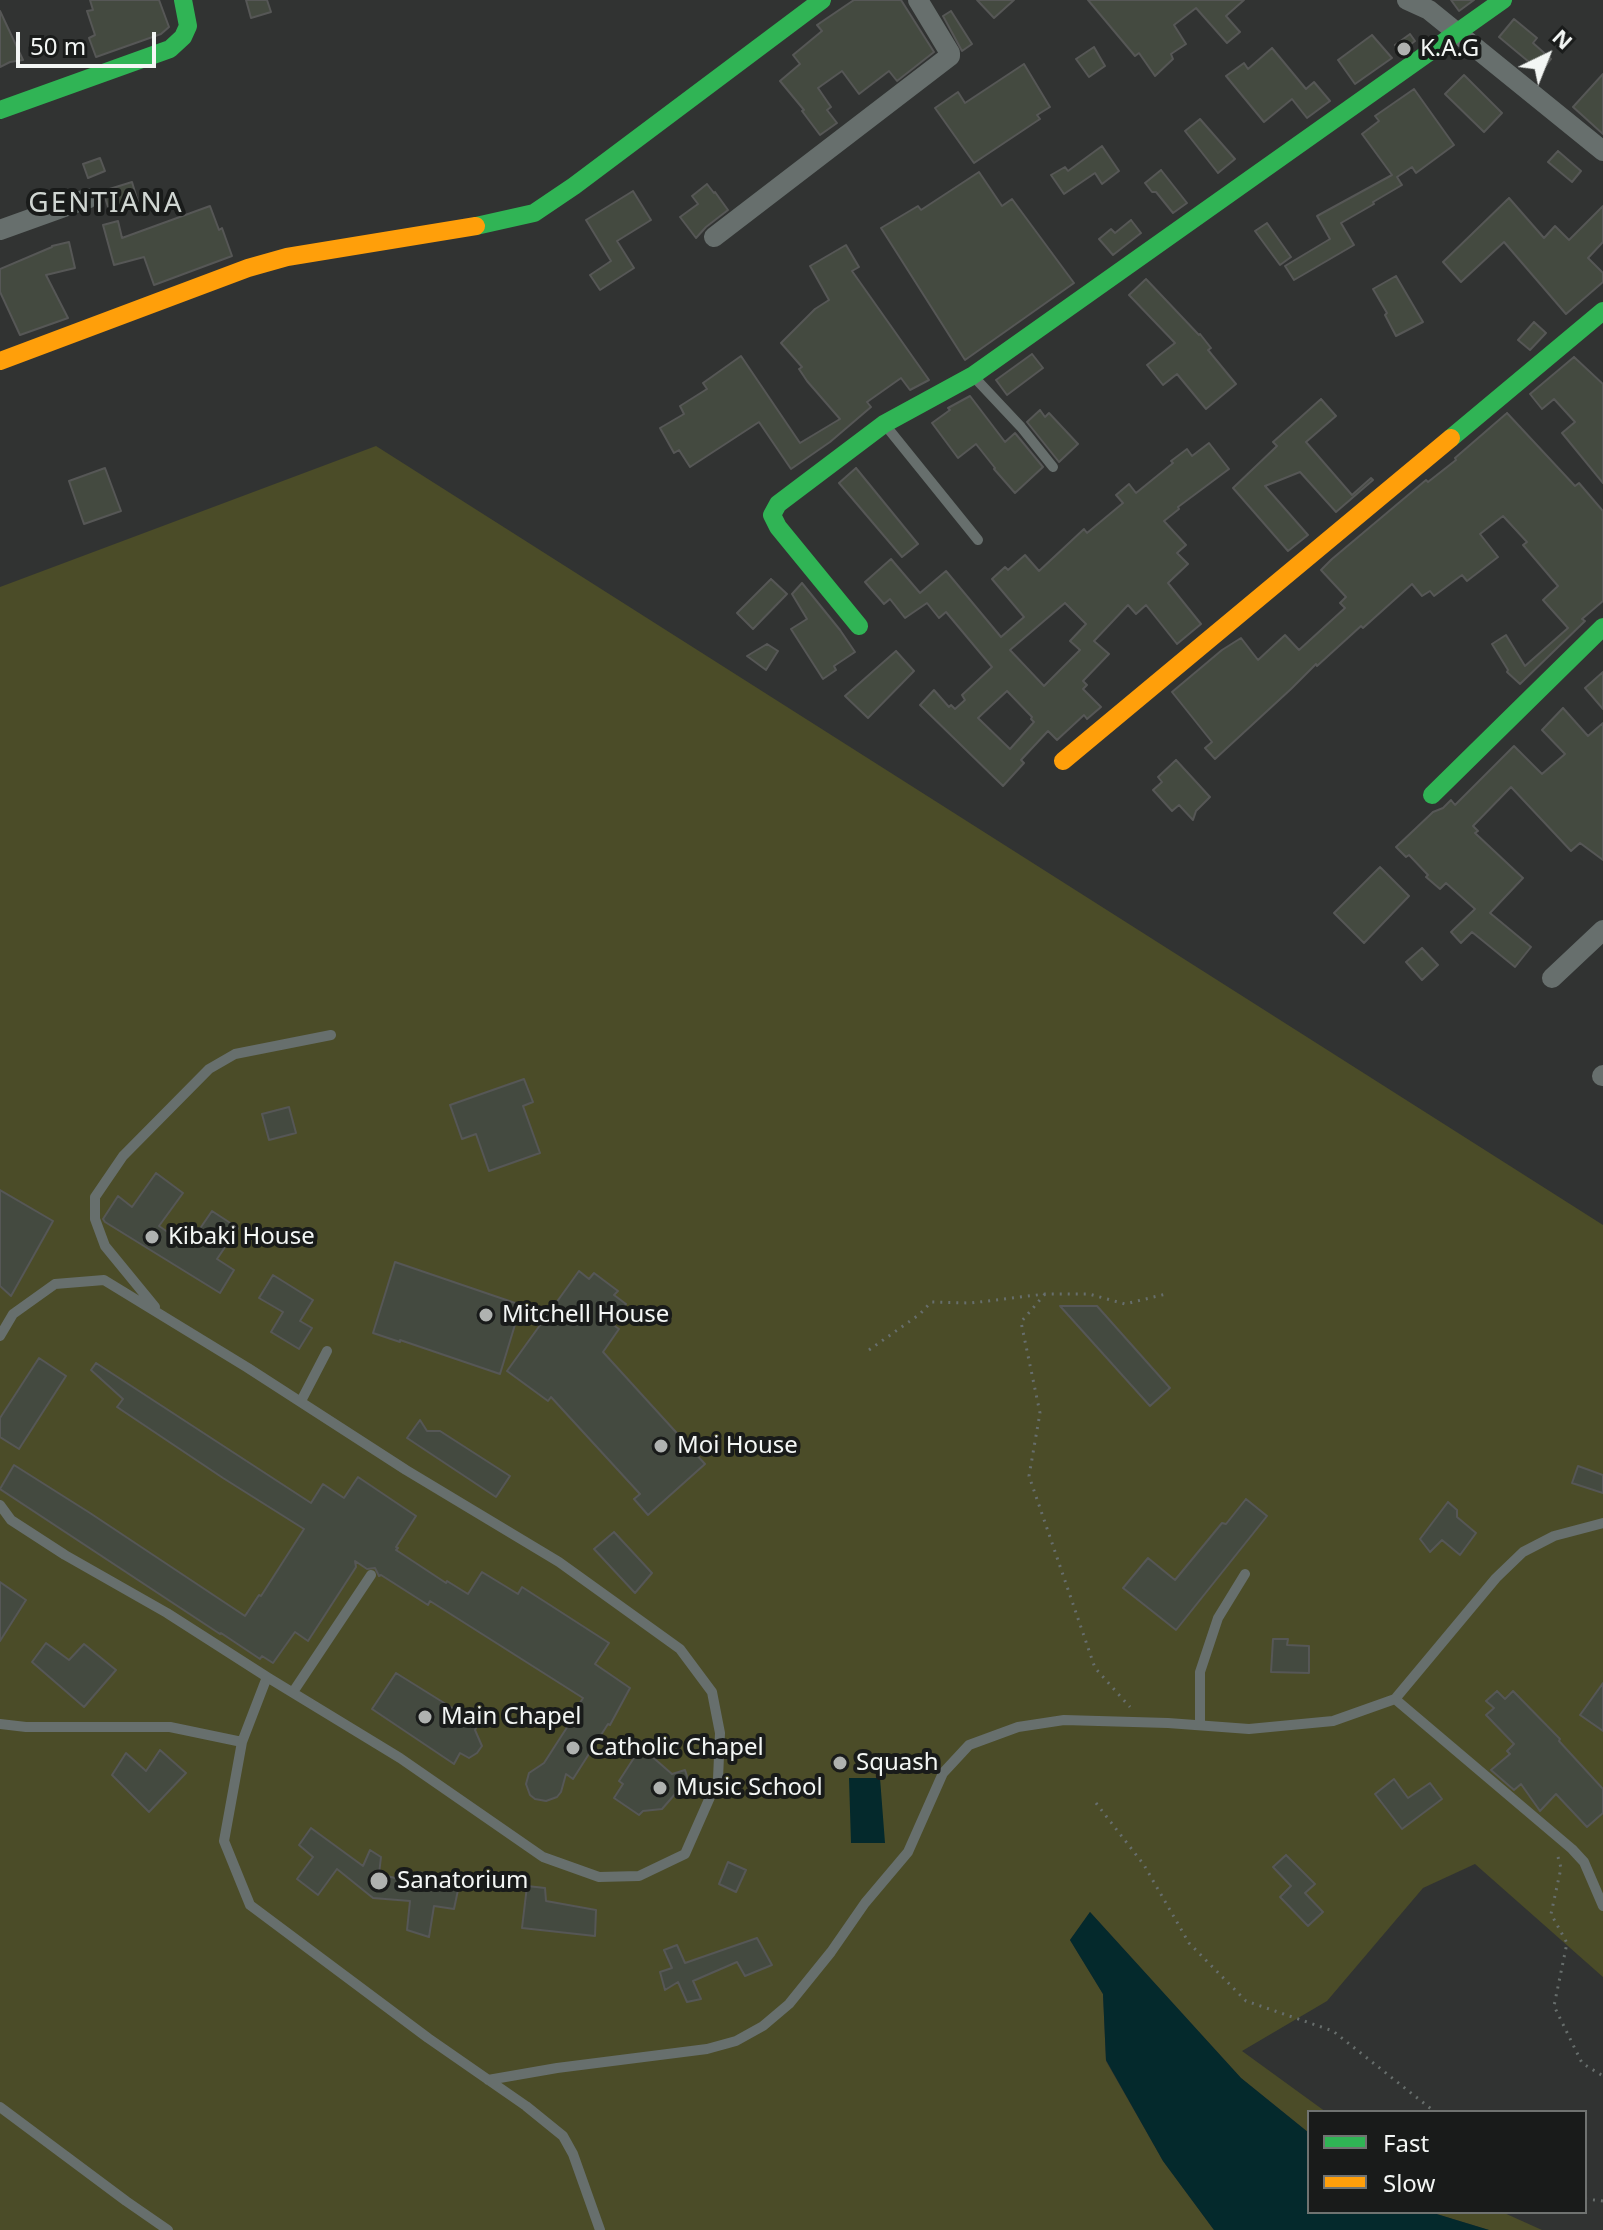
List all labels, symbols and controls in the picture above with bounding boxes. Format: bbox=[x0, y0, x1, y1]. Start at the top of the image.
scale bar bbox=[20, 16, 160, 66]
north arrow bbox=[1507, 16, 1587, 96]
text: N bbox=[1547, 21, 1580, 56]
text: 50 m bbox=[30, 29, 86, 62]
place label: K.A.G bbox=[1420, 35, 1479, 63]
marker: K.A.G bbox=[1395, 40, 1413, 58]
district label: GENTIANA bbox=[28, 187, 184, 221]
place label: Kibaki House bbox=[168, 1223, 315, 1251]
marker: Kibaki House bbox=[143, 1228, 161, 1246]
place label: Mitchell House bbox=[502, 1301, 669, 1329]
marker: Mitchell House bbox=[477, 1306, 495, 1324]
place label: Moi House bbox=[677, 1432, 798, 1460]
marker: Moi House bbox=[652, 1437, 670, 1455]
place label: Main Chapel bbox=[441, 1703, 581, 1731]
marker: Main Chapel bbox=[416, 1708, 434, 1726]
place label: Catholic Chapel bbox=[589, 1734, 764, 1762]
marker: Catholic Chapel bbox=[564, 1739, 582, 1757]
place label: Squash bbox=[856, 1749, 939, 1777]
marker: Squash bbox=[831, 1754, 849, 1772]
place label: Music School bbox=[676, 1774, 823, 1802]
marker: Music School bbox=[651, 1779, 669, 1797]
place label: Sanatorium bbox=[397, 1867, 528, 1895]
marker: Sanatorium bbox=[368, 1870, 390, 1892]
legend bbox=[1307, 2110, 1587, 2214]
text: Fast bbox=[1383, 2126, 1429, 2159]
text: Slow bbox=[1383, 2166, 1435, 2199]

